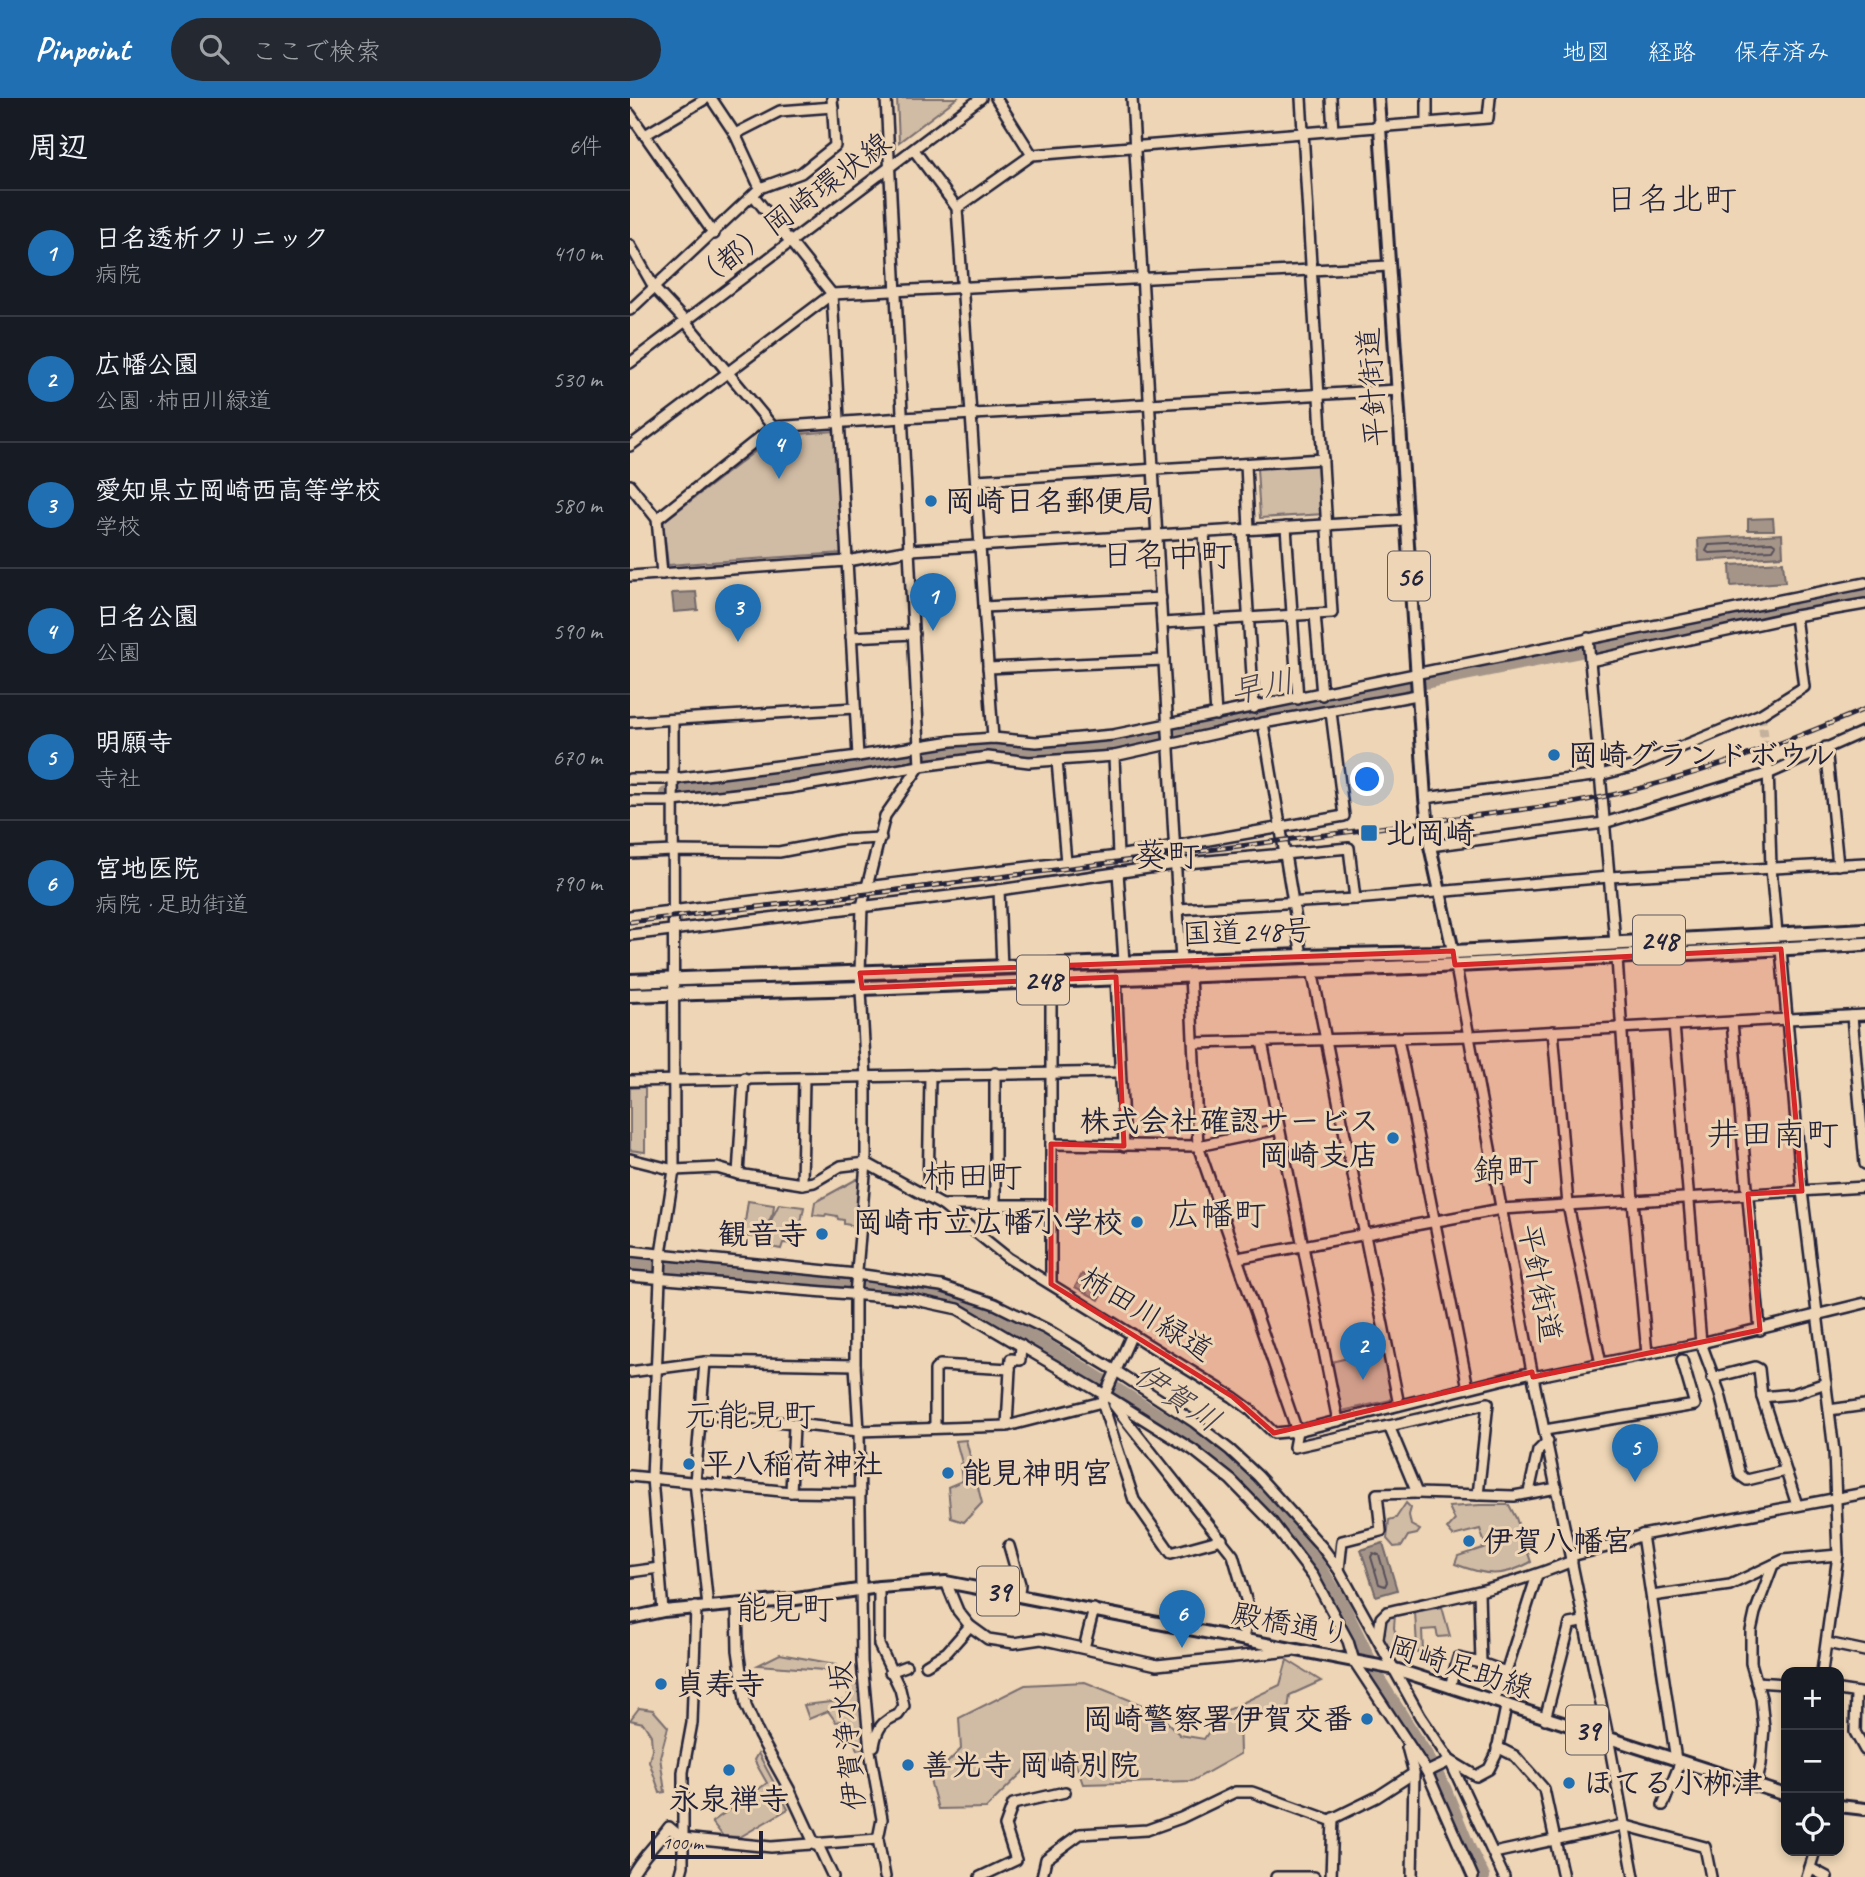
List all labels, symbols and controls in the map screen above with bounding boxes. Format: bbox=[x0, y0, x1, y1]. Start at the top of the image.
search box bbox=[171, 18, 661, 81]
text: Pinpoint bbox=[35, 28, 129, 70]
icon: search bbox=[195, 30, 233, 68]
text: ここで検索 bbox=[251, 35, 381, 68]
text: 地図 bbox=[1562, 37, 1610, 67]
text: 経路 bbox=[1648, 37, 1696, 67]
text: 保存済み bbox=[1734, 37, 1830, 67]
street label: （都）岡崎環状線 bbox=[684, 124, 898, 298]
text: 周辺 bbox=[28, 128, 88, 166]
text: 6件 bbox=[569, 132, 602, 161]
district label: 日名北町 bbox=[1605, 178, 1737, 220]
text: 日名透析クリニック bbox=[95, 222, 329, 255]
text: 1 bbox=[46, 239, 56, 268]
text: 410 m bbox=[553, 239, 602, 268]
text: 病院 bbox=[95, 260, 141, 289]
street label: 平針街道 bbox=[1349, 326, 1395, 448]
text: 広幡公園 bbox=[95, 348, 199, 381]
text: 2 bbox=[46, 365, 56, 394]
text: 530 m bbox=[553, 365, 602, 394]
text: 公園 · 柿田川緑道 bbox=[95, 386, 271, 415]
pin: 4 bbox=[756, 421, 802, 479]
text: 愛知県立岡崎西高等学校 bbox=[95, 474, 381, 507]
place label: 岡崎日名郵便局 bbox=[945, 482, 1155, 520]
text: 3 bbox=[46, 491, 56, 520]
text: 580 m bbox=[553, 491, 602, 520]
marker: 岡崎日名郵便局 bbox=[923, 493, 939, 509]
text: 学校 bbox=[95, 512, 141, 541]
district label: 日名中町 bbox=[1101, 534, 1233, 576]
road number: 56 bbox=[1388, 552, 1430, 601]
pin: 1 bbox=[910, 573, 956, 631]
pin: 3 bbox=[715, 584, 761, 642]
text: 日名公園 bbox=[95, 600, 199, 633]
text: 4 bbox=[46, 617, 56, 646]
text: 590 m bbox=[553, 617, 602, 646]
text: 公園 bbox=[95, 638, 141, 667]
water label: 早川 bbox=[1227, 660, 1297, 713]
text: 明願寺 bbox=[95, 726, 173, 759]
place label: 岡崎グランドボウル bbox=[1568, 736, 1836, 774]
text: 5 bbox=[46, 743, 56, 772]
text: 670 m bbox=[553, 743, 602, 772]
marker: 岡崎グランドボウル bbox=[1546, 747, 1562, 763]
your location bbox=[1350, 762, 1384, 796]
text: 寺社 bbox=[95, 764, 141, 793]
place label: 北岡崎 bbox=[1385, 814, 1475, 852]
marker: 北岡崎 bbox=[1359, 823, 1379, 843]
district label: 葵町 bbox=[1134, 834, 1200, 876]
text: 宮地医院 bbox=[95, 852, 199, 885]
text: 6 bbox=[46, 869, 56, 898]
text: 790 m bbox=[553, 869, 602, 898]
text: 病院 · 足助街道 bbox=[95, 890, 248, 919]
street label: 国道248号 bbox=[1181, 911, 1313, 953]
road number: 248 bbox=[1633, 916, 1685, 964]
road number: 248 bbox=[1017, 956, 1069, 1004]
place label: 株式会社確認サービス 岡崎支店 bbox=[1080, 1102, 1379, 1174]
district label: 井田南町 bbox=[1707, 1113, 1839, 1155]
marker: 株式会社確認サービス 岡崎支店 bbox=[1385, 1130, 1401, 1146]
district label: 錦町 bbox=[1473, 1149, 1539, 1191]
district label: 柿田町 bbox=[924, 1155, 1023, 1197]
district label: 広幡町 bbox=[1168, 1193, 1267, 1235]
place label: 岡崎市立広幡小学校 bbox=[853, 1203, 1123, 1241]
marker: 岡崎市立広幡小学校 bbox=[1129, 1214, 1145, 1230]
place label: 観音寺 bbox=[718, 1215, 808, 1253]
street label: 平針街道 bbox=[1510, 1220, 1570, 1346]
marker: 観音寺 bbox=[814, 1226, 830, 1242]
street label: 柿田川緑道 bbox=[1073, 1258, 1221, 1370]
pin: 2 bbox=[1340, 1322, 1386, 1380]
water label: 伊賀川 bbox=[1126, 1354, 1229, 1441]
district label: 元能見町 bbox=[684, 1394, 816, 1436]
pin: 5 bbox=[1612, 1424, 1658, 1482]
place label: 平八稲荷神社 bbox=[703, 1445, 883, 1483]
place label: 能見神明宮 bbox=[962, 1454, 1112, 1492]
marker: 平八稲荷神社 bbox=[681, 1456, 697, 1472]
marker: 能見神明宮 bbox=[940, 1465, 956, 1481]
place label: 伊賀八幡宮 bbox=[1483, 1522, 1633, 1560]
marker: 伊賀八幡宮 bbox=[1461, 1533, 1477, 1549]
road number: 39 bbox=[977, 1566, 1019, 1616]
district label: 能見町 bbox=[736, 1587, 835, 1629]
pin: 6 bbox=[1159, 1590, 1205, 1648]
street label: 殿橋通り bbox=[1228, 1594, 1354, 1654]
street label: 岡崎足助線 bbox=[1384, 1627, 1538, 1707]
street label: 伊賀浄水坂 bbox=[820, 1659, 874, 1813]
place label: 貞寿寺 bbox=[675, 1665, 765, 1703]
map controls bbox=[1781, 1667, 1844, 1856]
button: + bbox=[1781, 1667, 1844, 1730]
marker: 貞寿寺 bbox=[653, 1676, 669, 1692]
place label: 岡崎警察署伊賀交番 bbox=[1083, 1700, 1353, 1738]
road number: 39 bbox=[1566, 1706, 1608, 1754]
marker: 岡崎警察署伊賀交番 bbox=[1359, 1711, 1375, 1727]
button: − bbox=[1781, 1730, 1844, 1793]
place label: 善光寺 岡崎別院 bbox=[922, 1746, 1139, 1784]
marker: 善光寺 岡崎別院 bbox=[900, 1757, 916, 1773]
marker: 永泉禅寺 bbox=[721, 1762, 737, 1778]
place label: ほてる小栁津 bbox=[1583, 1764, 1763, 1802]
marker: ほてる小栁津 bbox=[1561, 1775, 1577, 1791]
place label: 永泉禅寺 bbox=[669, 1780, 789, 1818]
button: locate bbox=[1781, 1793, 1844, 1856]
scale bar bbox=[651, 1828, 763, 1860]
text: 100 m bbox=[662, 1831, 703, 1855]

